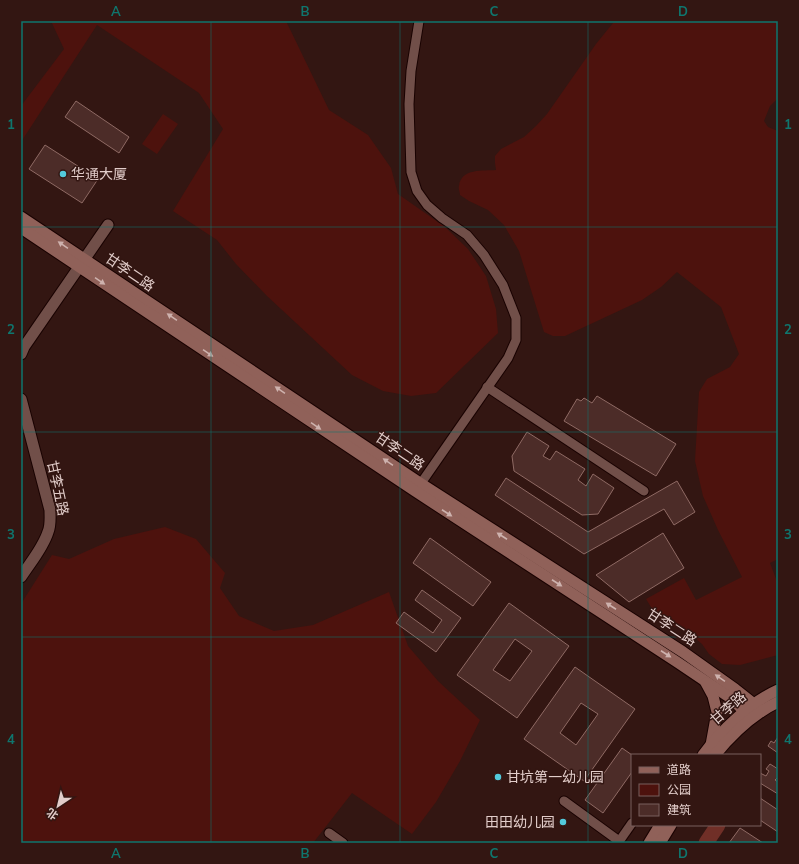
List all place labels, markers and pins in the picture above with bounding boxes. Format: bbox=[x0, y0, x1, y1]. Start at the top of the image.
place label: 华通大厦 bbox=[71, 165, 127, 183]
marker: 华通大厦 bbox=[58, 169, 68, 179]
place label: 甘坑第一幼儿园 bbox=[506, 768, 604, 786]
marker: 甘坑第一幼儿园 bbox=[493, 772, 503, 782]
place label: 田田幼儿园 bbox=[485, 813, 555, 831]
marker: 田田幼儿园 bbox=[558, 817, 568, 827]

